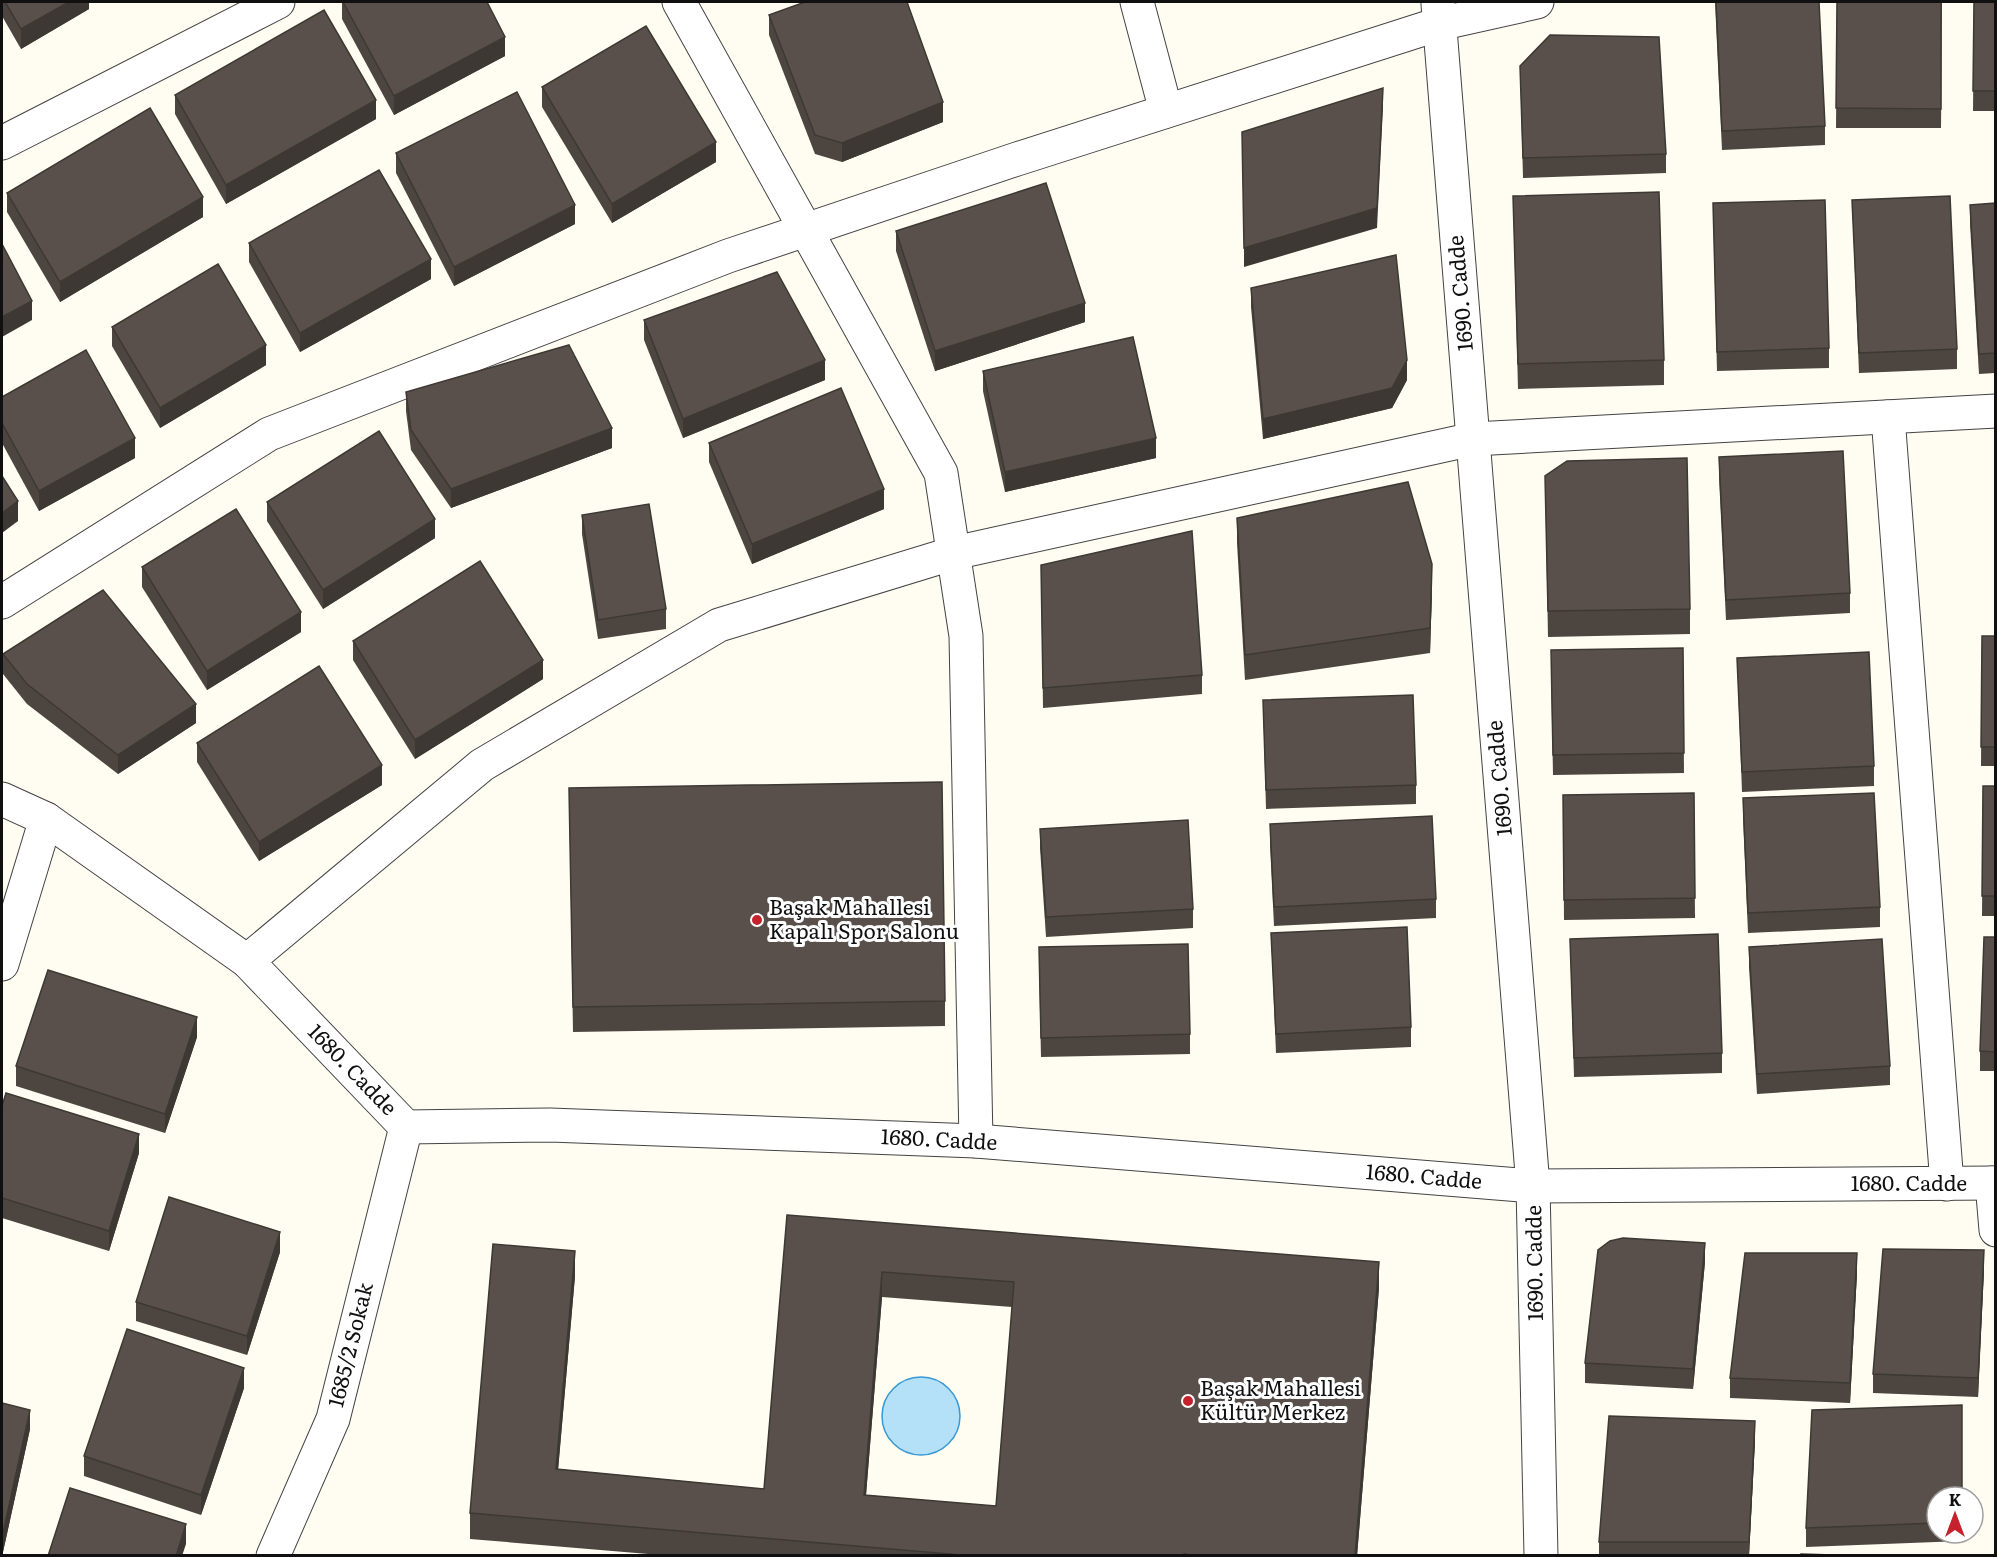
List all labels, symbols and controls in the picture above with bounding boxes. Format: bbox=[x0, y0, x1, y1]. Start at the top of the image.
street label: 1690. Cadde bbox=[1438, 234, 1479, 352]
street label: 1690. Cadde bbox=[1477, 719, 1518, 837]
place label: Başak Mahallesi Kapalı Spor Salonu bbox=[769, 890, 959, 945]
marker: Başak Mahallesi Kapalı Spor Salonu bbox=[750, 913, 764, 927]
street label: 1680. Cadde bbox=[302, 1016, 406, 1121]
street label: 1680. Cadde bbox=[880, 1119, 998, 1156]
street label: 1680. Cadde bbox=[1365, 1154, 1484, 1195]
street label: 1680. Cadde bbox=[1851, 1166, 1967, 1197]
street label: 1690. Cadde bbox=[1516, 1205, 1549, 1321]
street label: 1685/2 Sokak bbox=[318, 1279, 379, 1410]
place label: Başak Mahallesi Kültür Merkez bbox=[1200, 1371, 1361, 1426]
marker: Başak Mahallesi Kültür Merkez bbox=[1181, 1394, 1195, 1408]
north arrow bbox=[1925, 1485, 1985, 1545]
text: K bbox=[1949, 1487, 1962, 1511]

